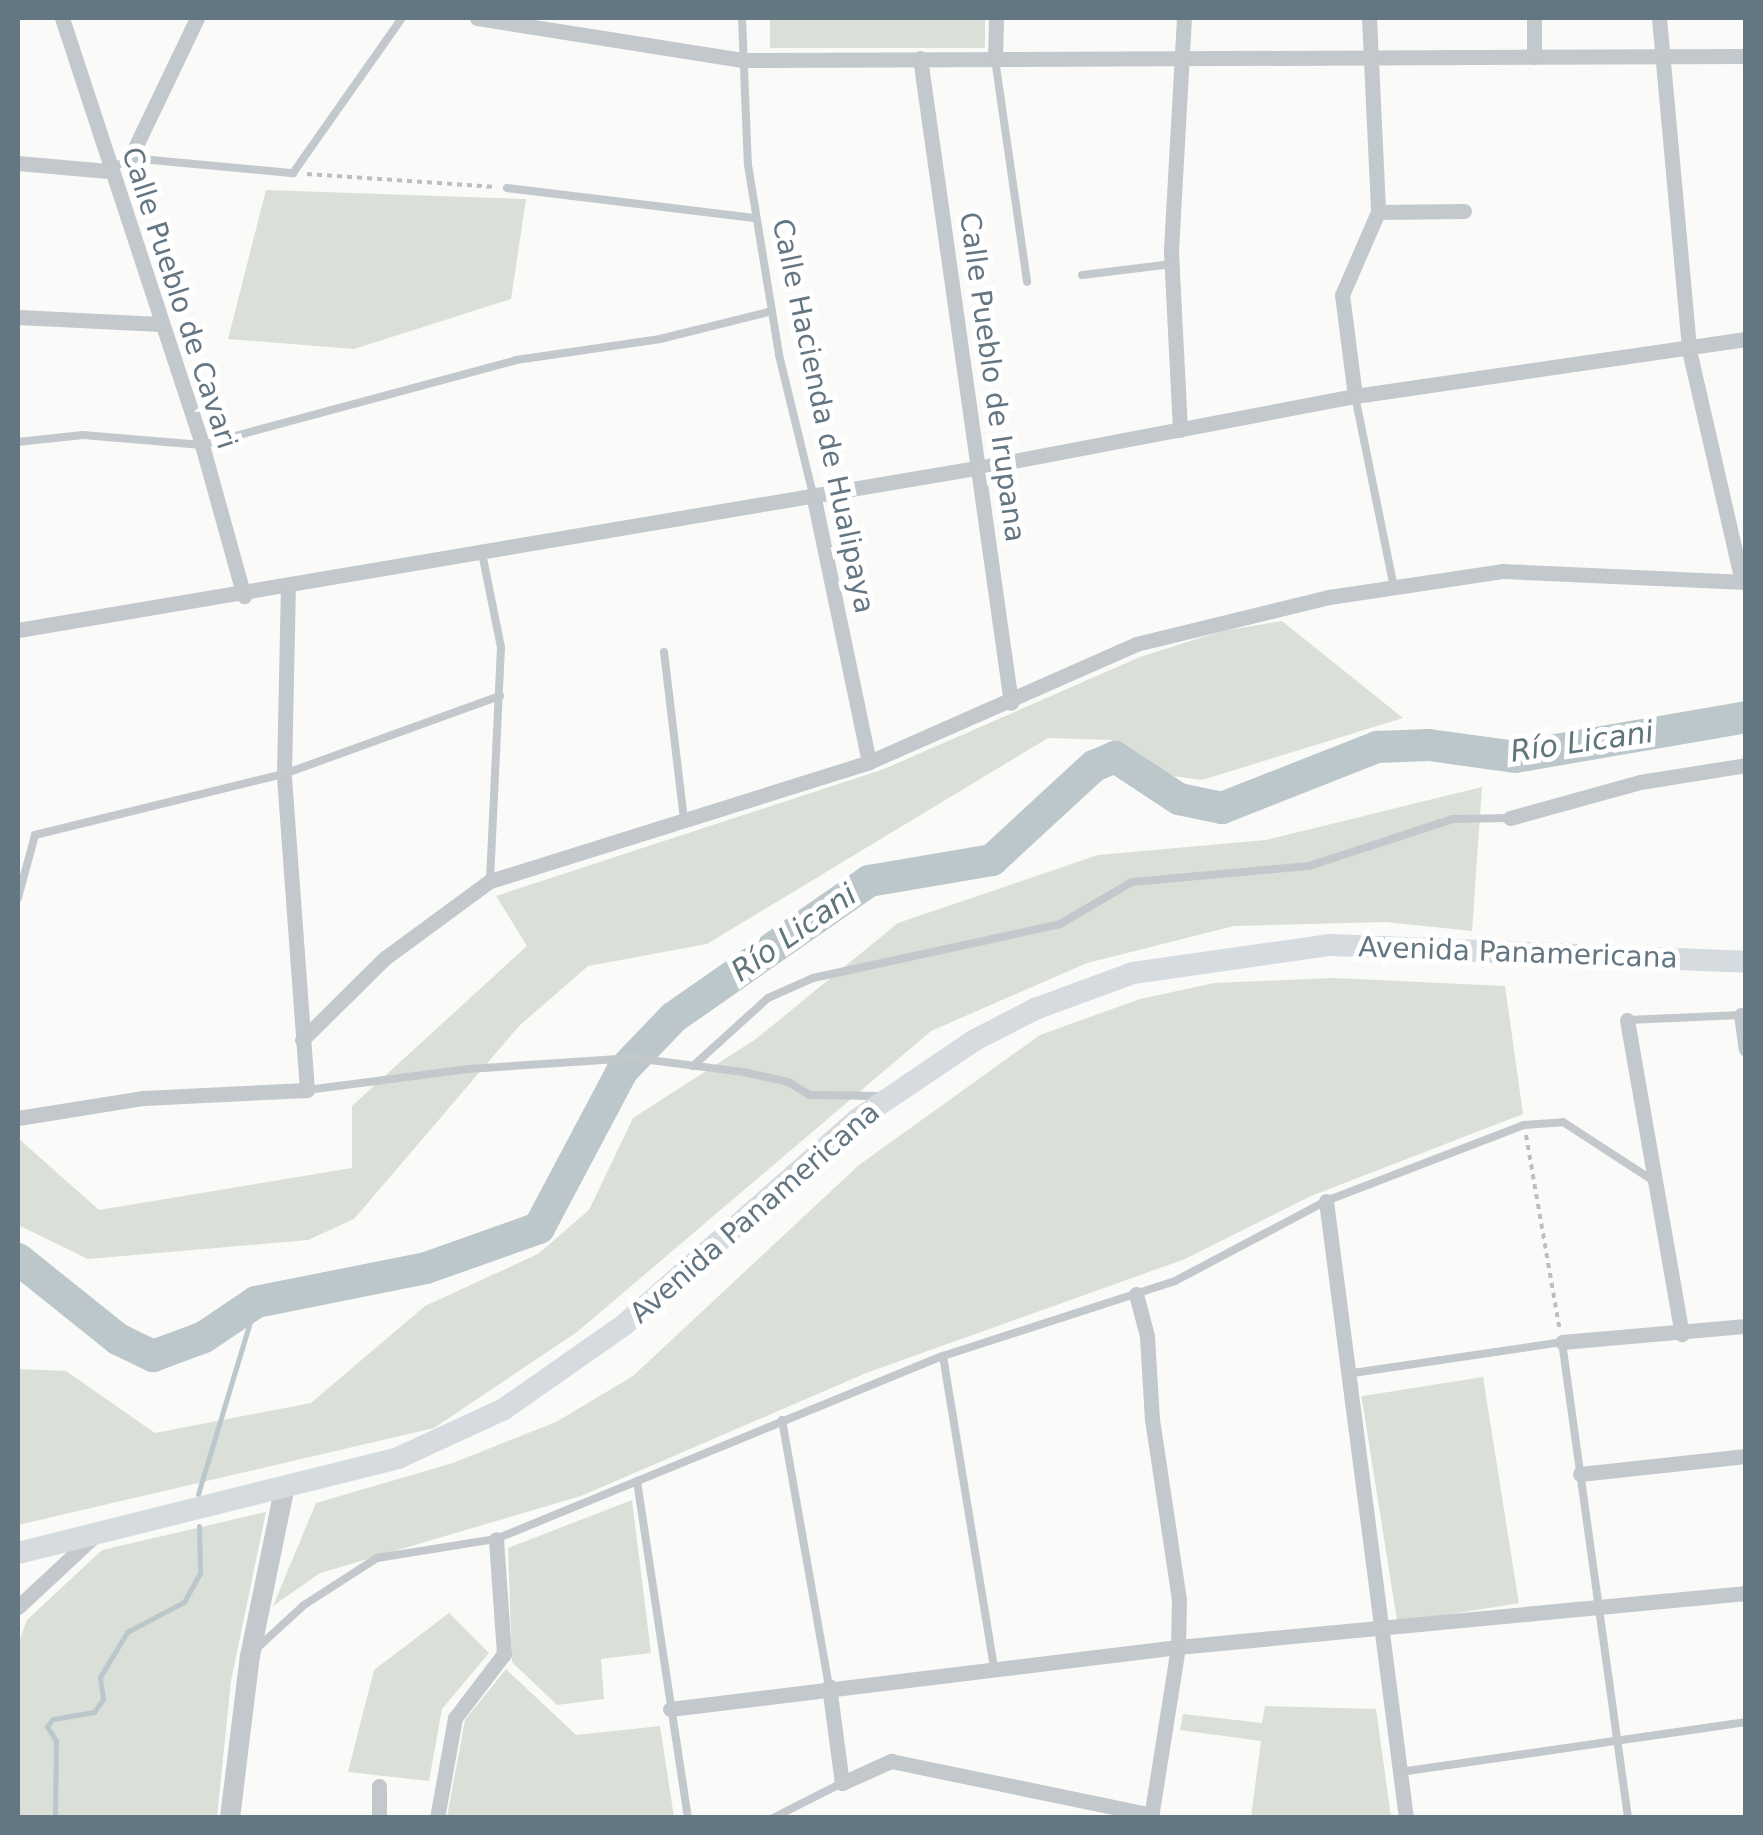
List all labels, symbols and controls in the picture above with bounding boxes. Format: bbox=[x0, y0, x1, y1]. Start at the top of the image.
street label: Calle Pueblo de Cavari bbox=[114, 143, 244, 453]
street label: Calle Pueblo de Irupana bbox=[952, 210, 1032, 544]
street label: Calle Hacienda de Hualipaya bbox=[765, 216, 881, 616]
water label: Río Licani bbox=[1508, 714, 1656, 770]
water label: Río Licani bbox=[725, 877, 863, 989]
street label: Avenida Panamericana bbox=[1358, 931, 1678, 975]
street label: Avenida Panamericana bbox=[623, 1095, 887, 1331]

